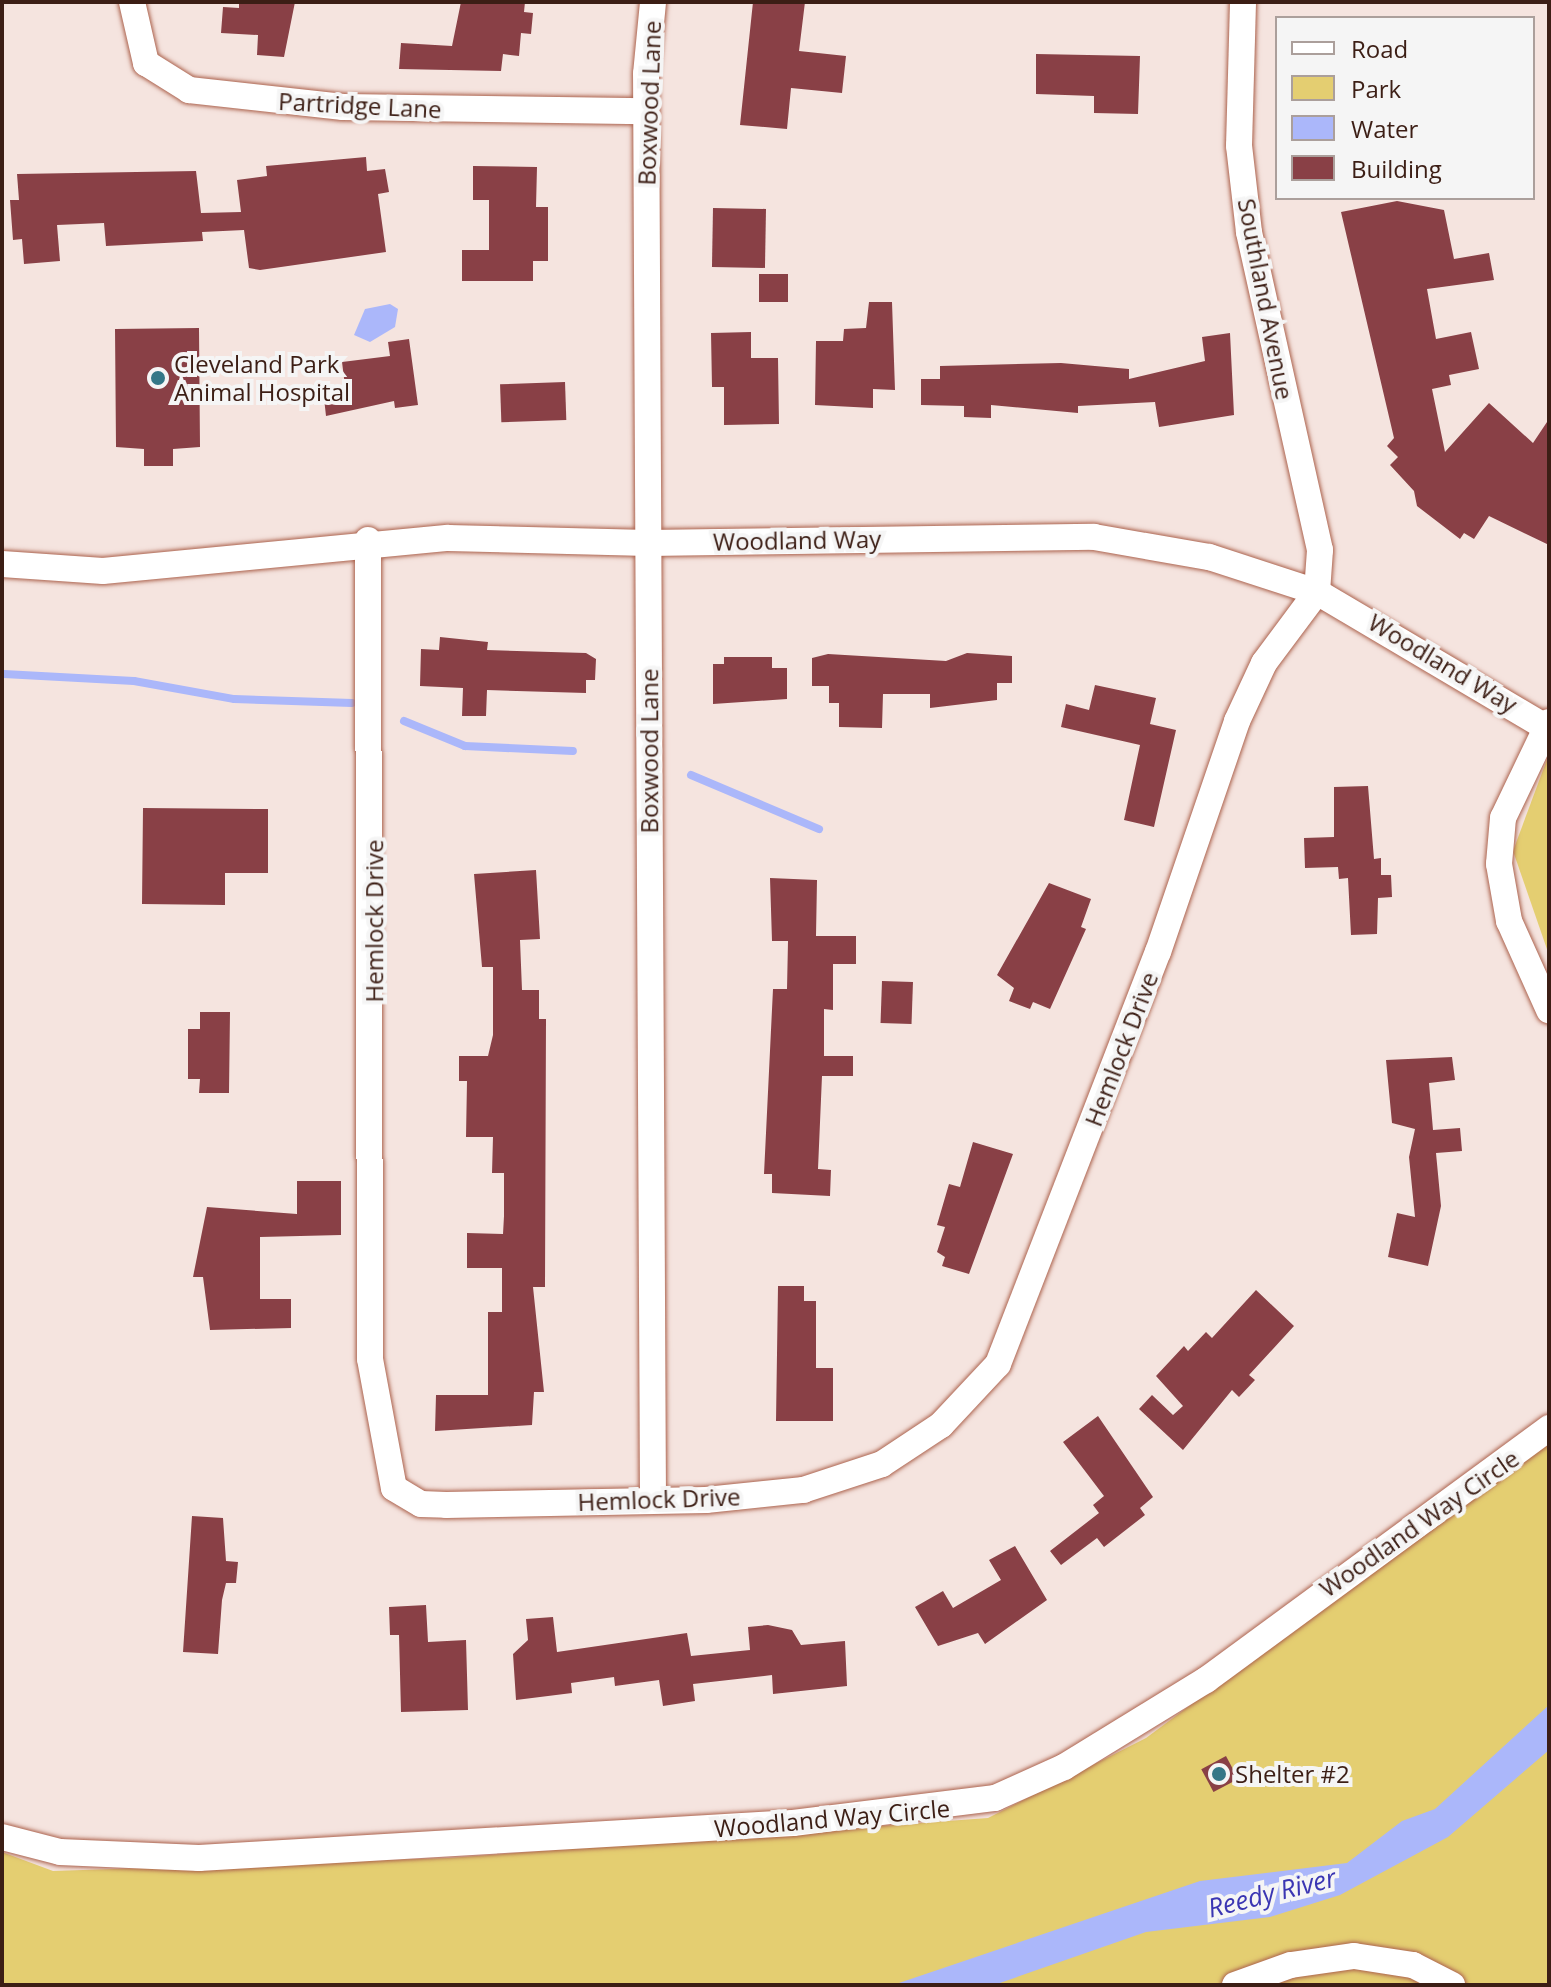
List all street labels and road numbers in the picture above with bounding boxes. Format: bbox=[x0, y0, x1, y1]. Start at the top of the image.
street label: Boxwood Lane bbox=[632, 20, 666, 186]
street label: Partridge Lane bbox=[278, 86, 442, 124]
street label: Southland Avenue bbox=[1232, 196, 1300, 402]
street label: Woodland Way bbox=[713, 524, 881, 556]
street label: Woodland Way bbox=[1363, 607, 1523, 719]
street label: Boxwood Lane bbox=[635, 669, 663, 833]
street label: Hemlock Drive bbox=[360, 840, 388, 1002]
street label: Hemlock Drive bbox=[1078, 968, 1164, 1130]
street label: Woodland Way Circle bbox=[1314, 1443, 1524, 1603]
street label: Hemlock Drive bbox=[577, 1482, 741, 1516]
street label: Woodland Way Circle bbox=[713, 1793, 951, 1843]

